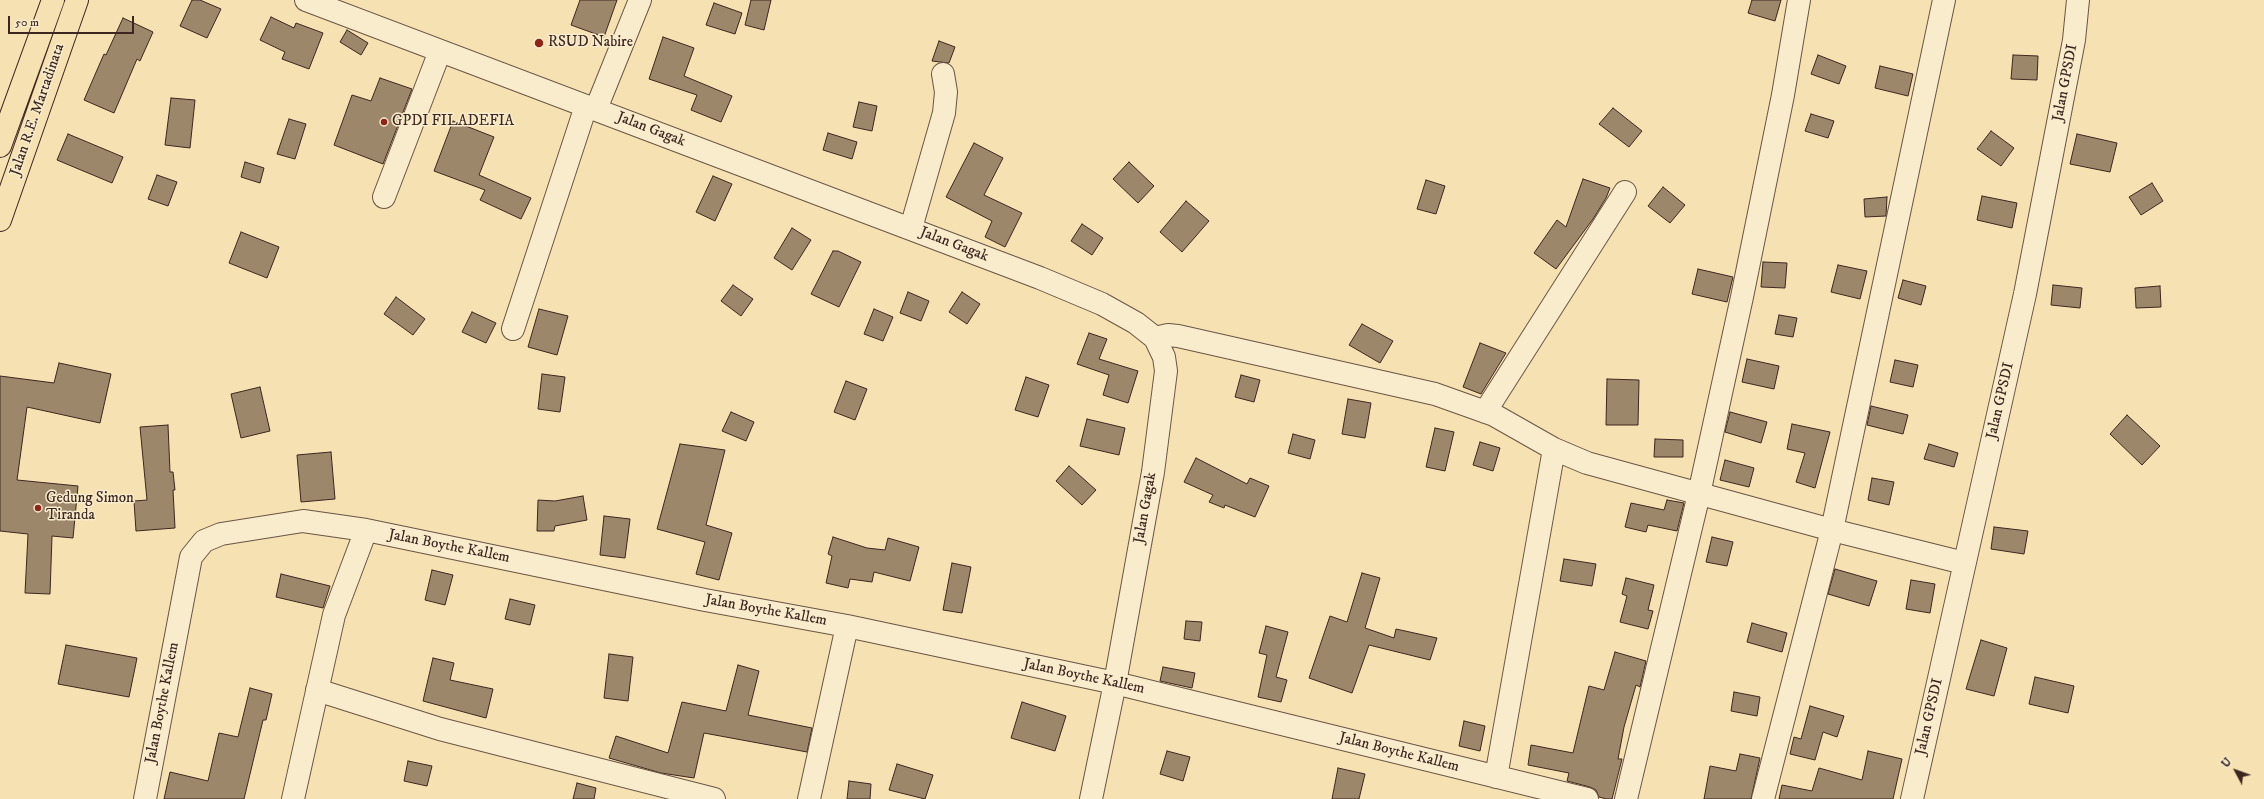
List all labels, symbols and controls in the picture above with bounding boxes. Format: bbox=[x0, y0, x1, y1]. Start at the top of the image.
scale bar bbox=[10, 8, 136, 34]
text: 50 m bbox=[15, 15, 39, 30]
place label: RSUD Nabire bbox=[548, 34, 633, 52]
marker: RSUD Nabire bbox=[533, 37, 545, 49]
street label: Jalan R.E. Martadinata bbox=[7, 42, 69, 178]
street label: Jalan GPSDI bbox=[2050, 43, 2082, 123]
street label: Jalan Gagak bbox=[614, 109, 688, 151]
place label: GPDI FILADEFIA bbox=[392, 113, 514, 131]
marker: GPDI FILADEFIA bbox=[379, 117, 389, 127]
street label: Jalan Gagak bbox=[917, 224, 991, 266]
street label: Jalan GPSDI bbox=[1983, 361, 2019, 441]
street label: Jalan Gagak bbox=[1131, 471, 1161, 545]
place label: Gedung Simon Tiranda bbox=[46, 490, 134, 525]
marker: Gedung Simon Tiranda bbox=[33, 503, 43, 513]
street label: Jalan Boythe Kallem bbox=[387, 526, 511, 568]
street label: Jalan Boythe Kallem bbox=[704, 591, 828, 631]
street label: Jalan Boythe Kallem bbox=[142, 641, 184, 765]
street label: Jalan Boythe Kallem bbox=[1022, 655, 1146, 699]
street label: Jalan GPSDI bbox=[1912, 677, 1948, 757]
street label: Jalan Boythe Kallem bbox=[1337, 729, 1461, 777]
north arrow bbox=[2216, 751, 2256, 791]
text: U bbox=[2219, 755, 2235, 771]

